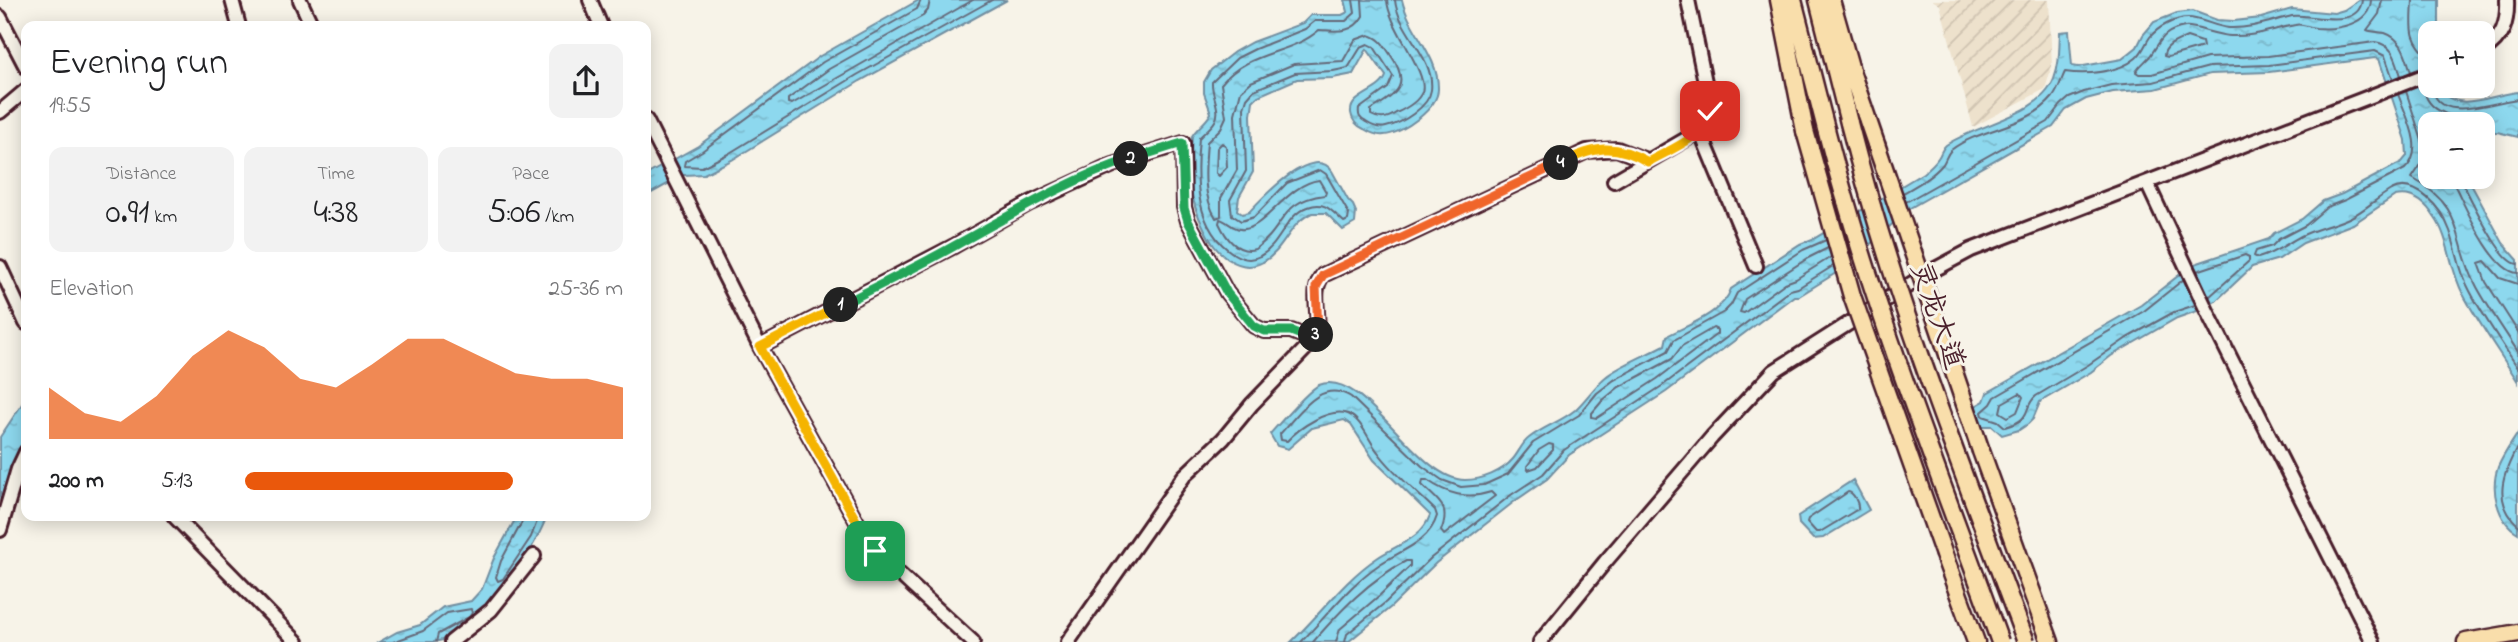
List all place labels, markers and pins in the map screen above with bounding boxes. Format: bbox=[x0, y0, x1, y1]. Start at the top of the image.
pin bbox=[1680, 81, 1740, 141]
pin: 2 bbox=[1114, 142, 1148, 176]
pin: 4 bbox=[1544, 146, 1578, 180]
pin: 1 bbox=[824, 288, 858, 322]
pin: 3 bbox=[1298, 318, 1334, 352]
pin bbox=[845, 521, 905, 581]

